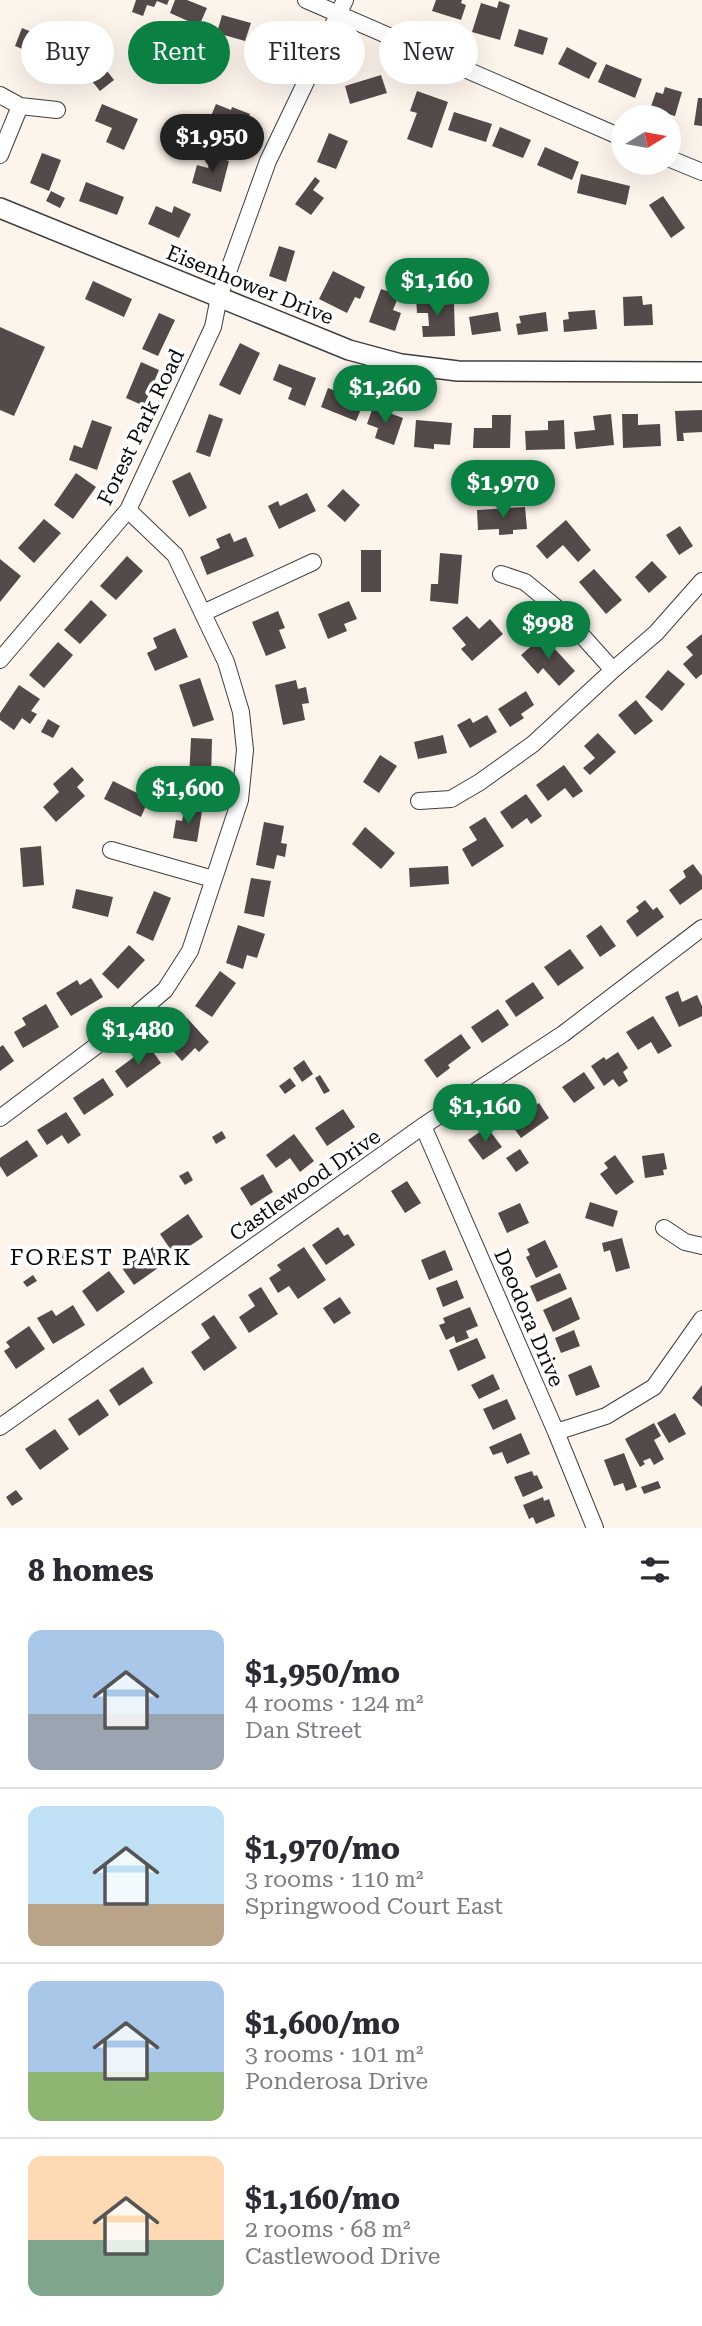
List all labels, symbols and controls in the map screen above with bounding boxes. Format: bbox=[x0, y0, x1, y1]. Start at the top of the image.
chip: Buy bbox=[21, 21, 114, 84]
chip: Rent bbox=[128, 21, 230, 84]
chip: Filters bbox=[244, 21, 365, 84]
chip: New bbox=[379, 21, 478, 84]
north arrow bbox=[611, 105, 681, 175]
map controls bbox=[611, 105, 681, 175]
pin: $1,950 bbox=[155, 114, 269, 174]
text: $1,950 bbox=[176, 123, 248, 150]
street label: Eisenhower Drive bbox=[163, 240, 337, 330]
pin: $1,160 bbox=[380, 258, 494, 318]
text: $1,160 bbox=[401, 267, 473, 294]
street label: Forest Park Road bbox=[93, 345, 189, 509]
pin: $1,260 bbox=[328, 366, 442, 425]
text: $1,260 bbox=[349, 374, 421, 401]
pin: $1,970 bbox=[446, 461, 560, 520]
text: $1,970 bbox=[467, 469, 539, 496]
pin: $998 bbox=[507, 602, 589, 661]
text: $998 bbox=[522, 610, 574, 637]
pin: $1,600 bbox=[131, 766, 245, 826]
text: $1,600 bbox=[152, 775, 224, 802]
pin: $1,480 bbox=[81, 1007, 195, 1067]
text: $1,480 bbox=[102, 1016, 174, 1043]
pin: $1,160 bbox=[428, 1084, 542, 1144]
text: $1,160 bbox=[449, 1093, 521, 1120]
street label: Castlewood Drive bbox=[225, 1124, 385, 1246]
district label: FOREST PARK bbox=[10, 1244, 192, 1271]
street label: Deodora Drive bbox=[489, 1246, 569, 1390]
icon: filters bbox=[636, 1551, 674, 1589]
text: 8 homes bbox=[28, 1553, 154, 1588]
text: $1,950/mo bbox=[245, 1655, 400, 1690]
icon: home bbox=[84, 1658, 168, 1742]
text: 4 rooms · 124 m² bbox=[245, 1690, 423, 1717]
text: Dan Street bbox=[245, 1717, 362, 1744]
text: $1,970/mo bbox=[245, 1831, 400, 1866]
icon: home bbox=[84, 1834, 168, 1918]
text: 3 rooms · 110 m² bbox=[245, 1866, 423, 1893]
text: Springwood Court East bbox=[245, 1893, 503, 1920]
text: $1,600/mo bbox=[245, 2006, 400, 2041]
icon: home bbox=[84, 2009, 168, 2093]
text: 3 rooms · 101 m² bbox=[245, 2041, 423, 2068]
text: Ponderosa Drive bbox=[245, 2068, 428, 2095]
text: $1,160/mo bbox=[245, 2181, 400, 2216]
icon: home bbox=[84, 2184, 168, 2268]
text: 2 rooms · 68 m² bbox=[245, 2216, 411, 2243]
text: Castlewood Drive bbox=[245, 2243, 440, 2270]

